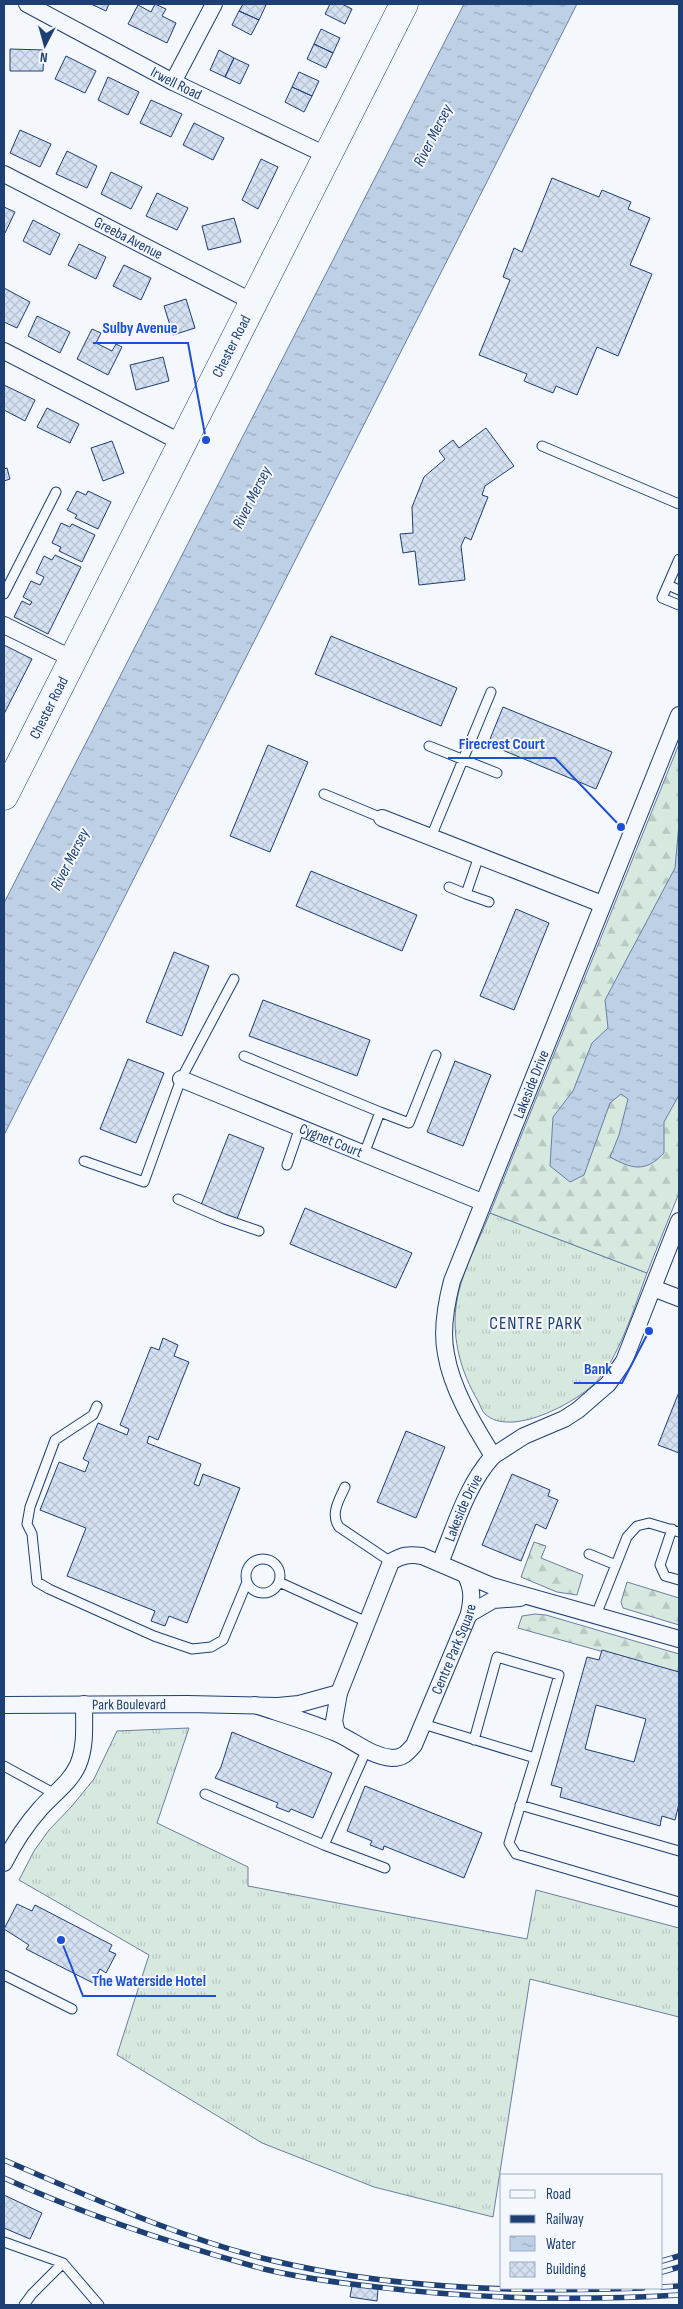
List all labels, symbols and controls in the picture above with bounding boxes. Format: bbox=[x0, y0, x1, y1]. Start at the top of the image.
north arrow bbox=[20, 20, 70, 70]
text: N bbox=[39, 49, 48, 66]
street label: Irwell Road bbox=[147, 63, 205, 104]
water label: River Mersey bbox=[410, 101, 457, 170]
street label: Greeba Avenue bbox=[91, 213, 166, 264]
callout: Sulby Avenue bbox=[93, 312, 188, 343]
street label: Chester Road bbox=[208, 312, 255, 381]
text: Sulby Avenue bbox=[102, 319, 178, 338]
water label: River Mersey bbox=[229, 463, 276, 532]
street label: Chester Road bbox=[25, 674, 73, 742]
callout: Firecrest Court bbox=[448, 727, 555, 758]
text: Firecrest Court bbox=[459, 735, 545, 754]
water label: River Mersey bbox=[47, 825, 94, 894]
street label: Lakeside Drive bbox=[509, 1047, 554, 1121]
street label: Cygnet Court bbox=[296, 1119, 366, 1162]
district label: CENTRE PARK bbox=[489, 1313, 583, 1334]
callout: Bank bbox=[574, 1352, 622, 1383]
text: Bank bbox=[584, 1360, 612, 1379]
street label: Lakeside Drive bbox=[440, 1471, 487, 1544]
street label: Centre Park Square bbox=[427, 1603, 481, 1697]
street label: Park Boulevard bbox=[92, 1695, 166, 1715]
callout: The Waterside Hotel bbox=[83, 1965, 216, 1996]
text: The Waterside Hotel bbox=[92, 1972, 206, 1991]
legend bbox=[500, 2174, 663, 2289]
text: Road bbox=[546, 2185, 571, 2204]
text: Railway bbox=[546, 2210, 584, 2229]
text: Water bbox=[546, 2235, 577, 2254]
text: Building bbox=[546, 2260, 586, 2279]

